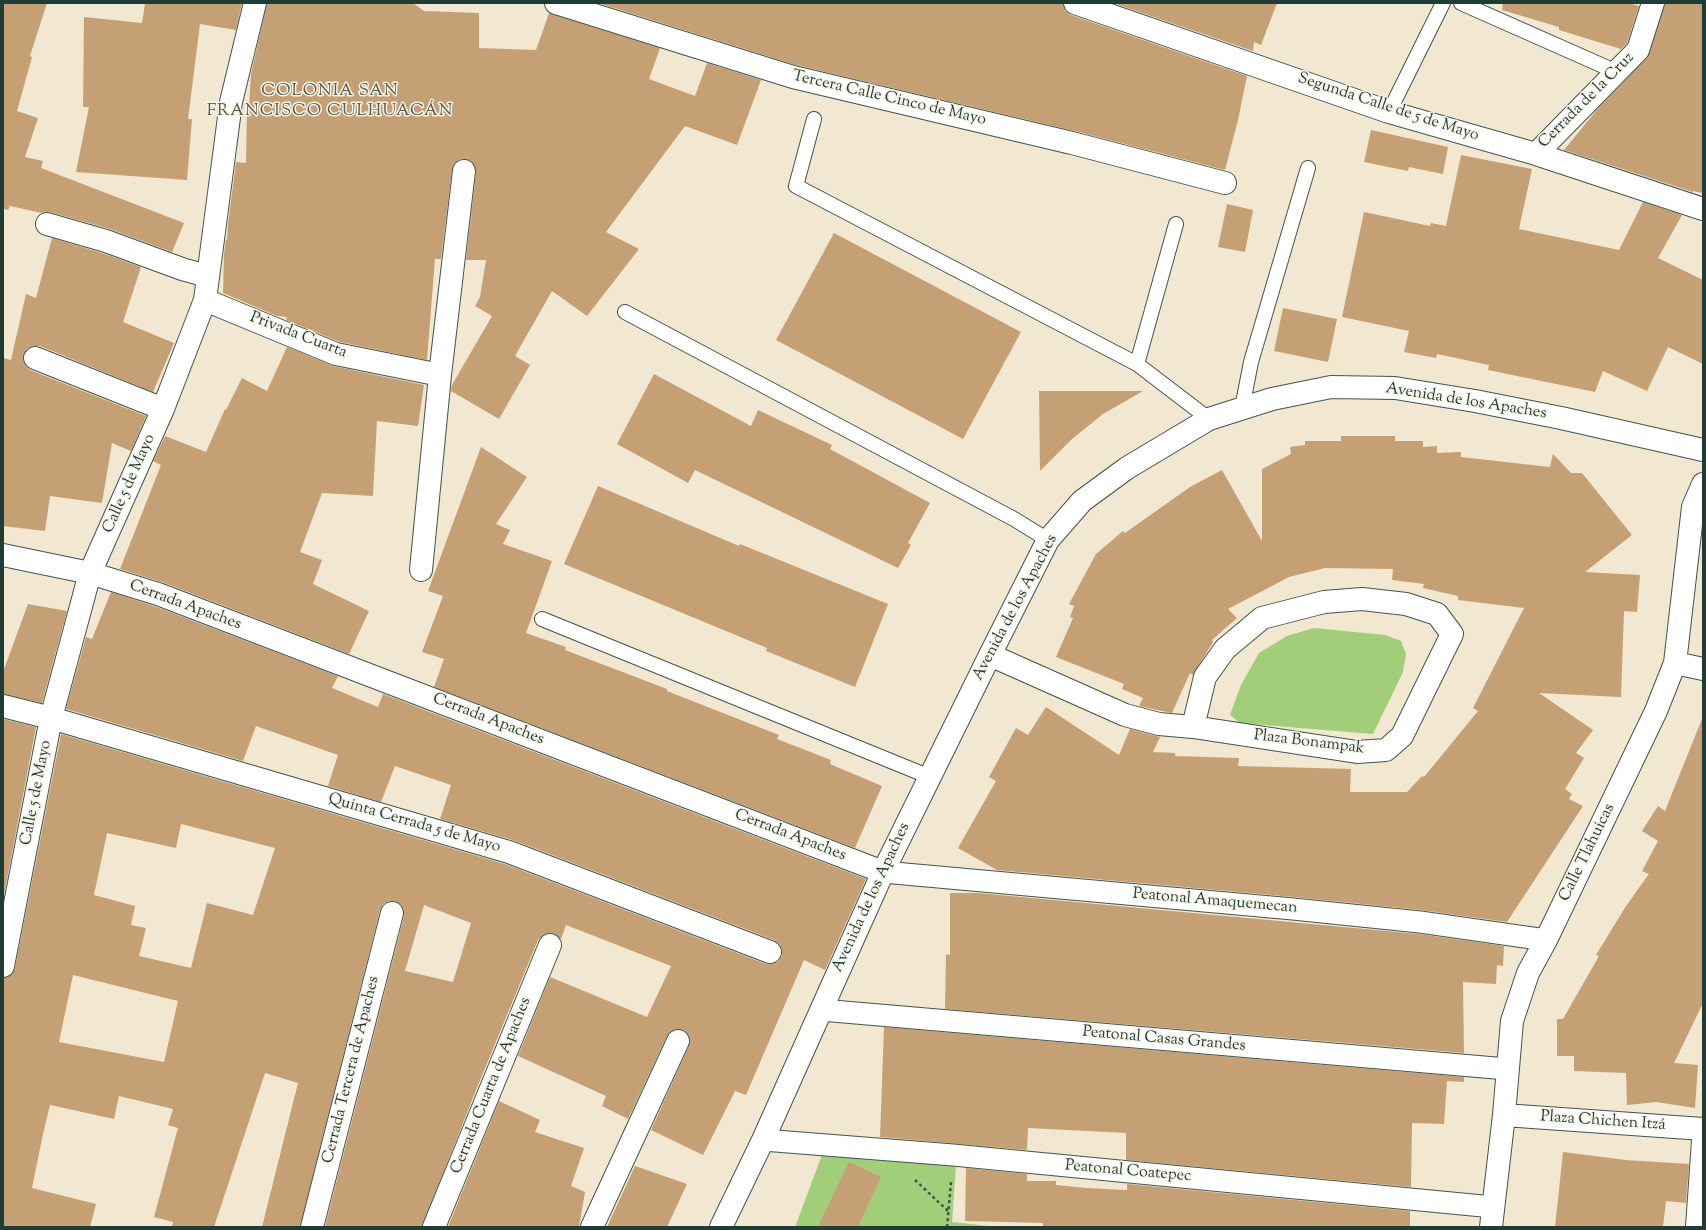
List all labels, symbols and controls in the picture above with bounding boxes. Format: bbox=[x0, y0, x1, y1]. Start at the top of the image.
street label: Cerrada de la Cruz bbox=[1535, 49, 1639, 153]
street label: Tercera Calle Cinco de Mayo bbox=[790, 67, 988, 131]
street label: Segunda Calle de 5 de Mayo bbox=[1295, 70, 1481, 146]
district label: COLONIA SAN FRANCISCO CULHUACÁN bbox=[207, 82, 453, 122]
street label: Privada Cuarta bbox=[247, 309, 349, 363]
street label: Avenida de los Apaches bbox=[1384, 380, 1548, 424]
street label: Calle 5 de Mayo bbox=[100, 431, 160, 537]
street label: Avenida de los Apaches bbox=[969, 532, 1063, 684]
street label: Cerrada Apaches bbox=[126, 577, 244, 635]
street label: Cerrada Apaches bbox=[430, 690, 546, 750]
street label: Plaza Bonampak bbox=[1253, 727, 1365, 759]
street label: Calle 5 de Mayo bbox=[17, 739, 57, 847]
street label: Quinta Cerrada 5 de Mayo bbox=[326, 790, 502, 858]
street label: Calle Tlahuicas bbox=[1556, 801, 1620, 905]
street label: Cerrada Apaches bbox=[732, 806, 848, 866]
street label: Avenida de los Apaches bbox=[829, 820, 915, 976]
street label: Peatonal Amaquemecan bbox=[1132, 885, 1298, 919]
street label: Cerrada Tercera de Apaches bbox=[319, 974, 385, 1166]
street label: Cerrada Cuarta de Apaches bbox=[448, 995, 536, 1177]
street label: Peatonal Casas Grandes bbox=[1082, 1023, 1246, 1057]
street label: Plaza Chichen Itzá bbox=[1540, 1108, 1666, 1136]
street label: Peatonal Coatepec bbox=[1064, 1157, 1192, 1187]

